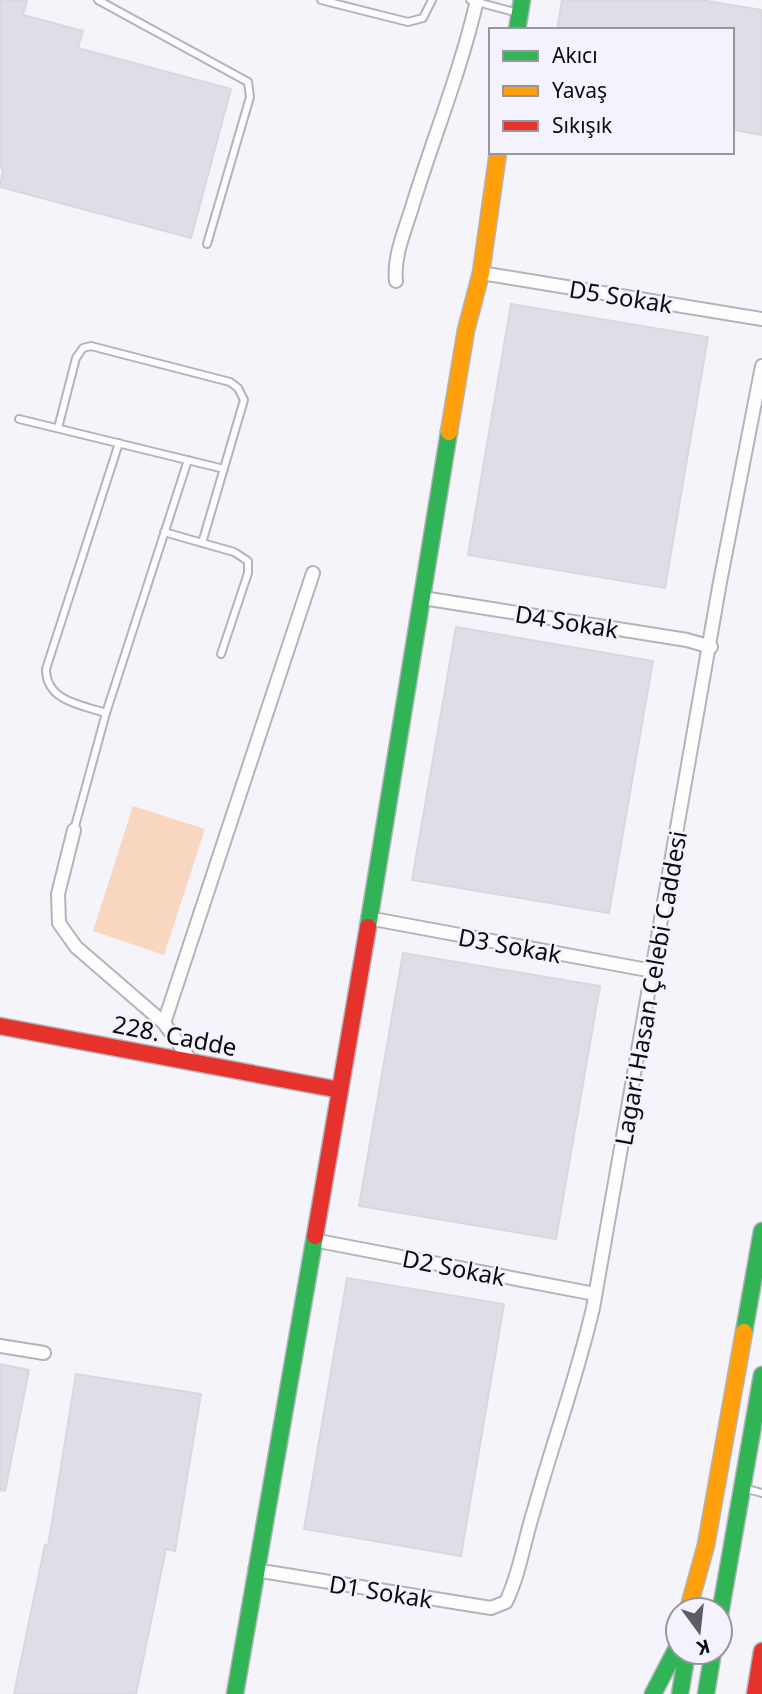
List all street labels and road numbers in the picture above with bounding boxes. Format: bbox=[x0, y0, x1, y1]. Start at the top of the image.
street label: D5 Sokak bbox=[567, 272, 675, 320]
street label: D4 Sokak bbox=[513, 597, 621, 645]
street label: Lagari Hasan Çelebi Caddesi bbox=[606, 828, 694, 1148]
street label: D3 Sokak bbox=[456, 920, 564, 970]
street label: 228. Cadde bbox=[110, 1007, 240, 1063]
street label: D2 Sokak bbox=[400, 1241, 509, 1293]
street label: D1 Sokak bbox=[327, 1567, 435, 1615]

